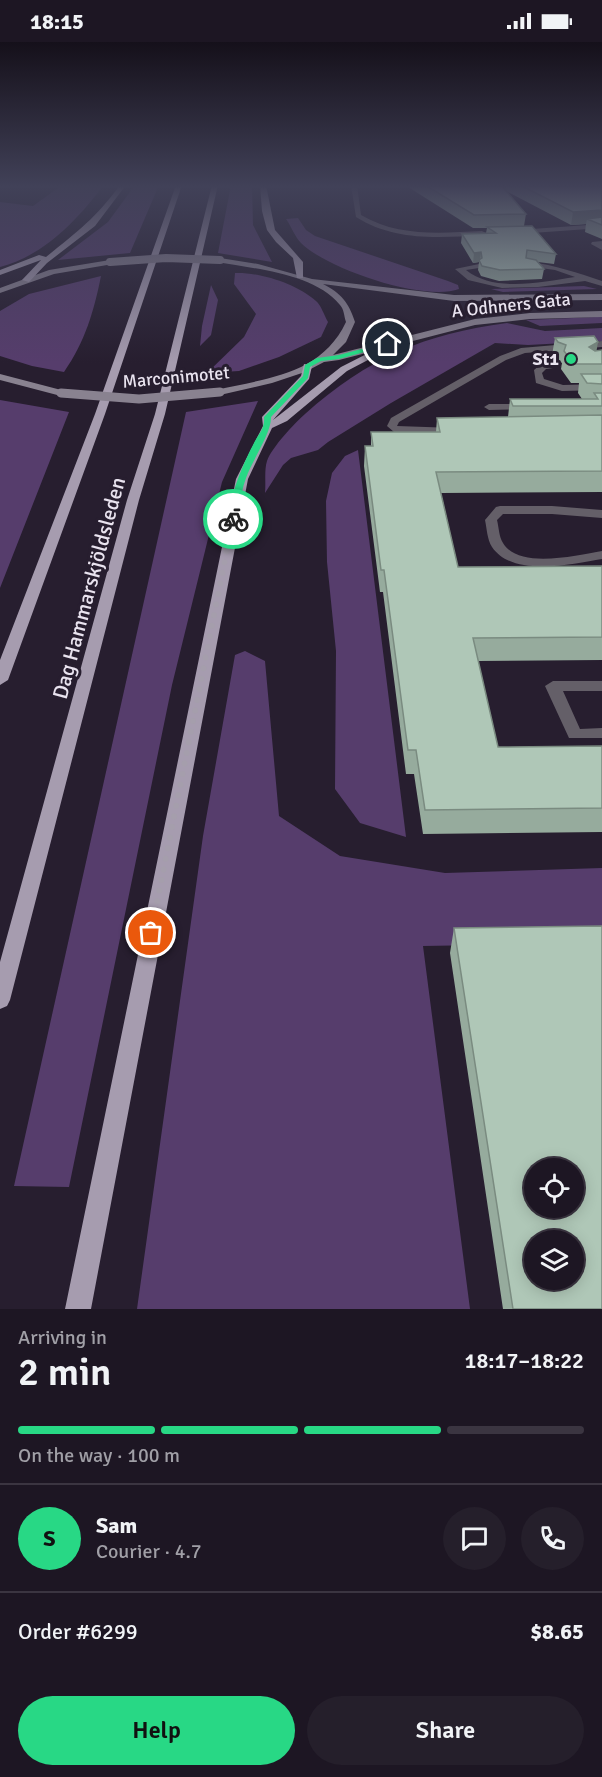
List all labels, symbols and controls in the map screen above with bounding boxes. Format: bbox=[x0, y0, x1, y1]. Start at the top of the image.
text: 18:15 bbox=[30, 8, 84, 35]
street label: A Odhners Gata bbox=[450, 288, 572, 322]
pin bbox=[362, 318, 413, 369]
icon: home bbox=[371, 327, 404, 360]
place label: St1 bbox=[533, 348, 559, 370]
marker: St1 bbox=[564, 352, 578, 366]
street label: Marconimotet bbox=[122, 361, 230, 393]
street label: Dag Hammarskjöldsleden bbox=[47, 474, 131, 702]
courier bbox=[203, 489, 263, 549]
icon: bike bbox=[217, 503, 250, 536]
pin bbox=[125, 907, 176, 958]
icon: bag bbox=[134, 916, 167, 949]
map controls bbox=[524, 1158, 584, 1290]
button: locate bbox=[524, 1158, 584, 1218]
button: layers bbox=[524, 1230, 584, 1290]
text: Arriving in bbox=[18, 1325, 107, 1350]
text: 18:17–18:22 bbox=[465, 1347, 584, 1374]
text: 2 min bbox=[18, 1348, 111, 1396]
text: On the way · 100 m bbox=[18, 1443, 180, 1468]
button: chat bbox=[443, 1507, 506, 1570]
button: phone bbox=[521, 1507, 584, 1570]
text: Sam bbox=[96, 1512, 137, 1539]
text: S bbox=[43, 1525, 56, 1552]
text: Courier · 4.7 bbox=[96, 1539, 202, 1564]
text: Order #6299 bbox=[18, 1618, 138, 1645]
text: $8.65 bbox=[530, 1618, 584, 1645]
button: Help bbox=[18, 1696, 295, 1765]
button: Share bbox=[307, 1696, 584, 1765]

